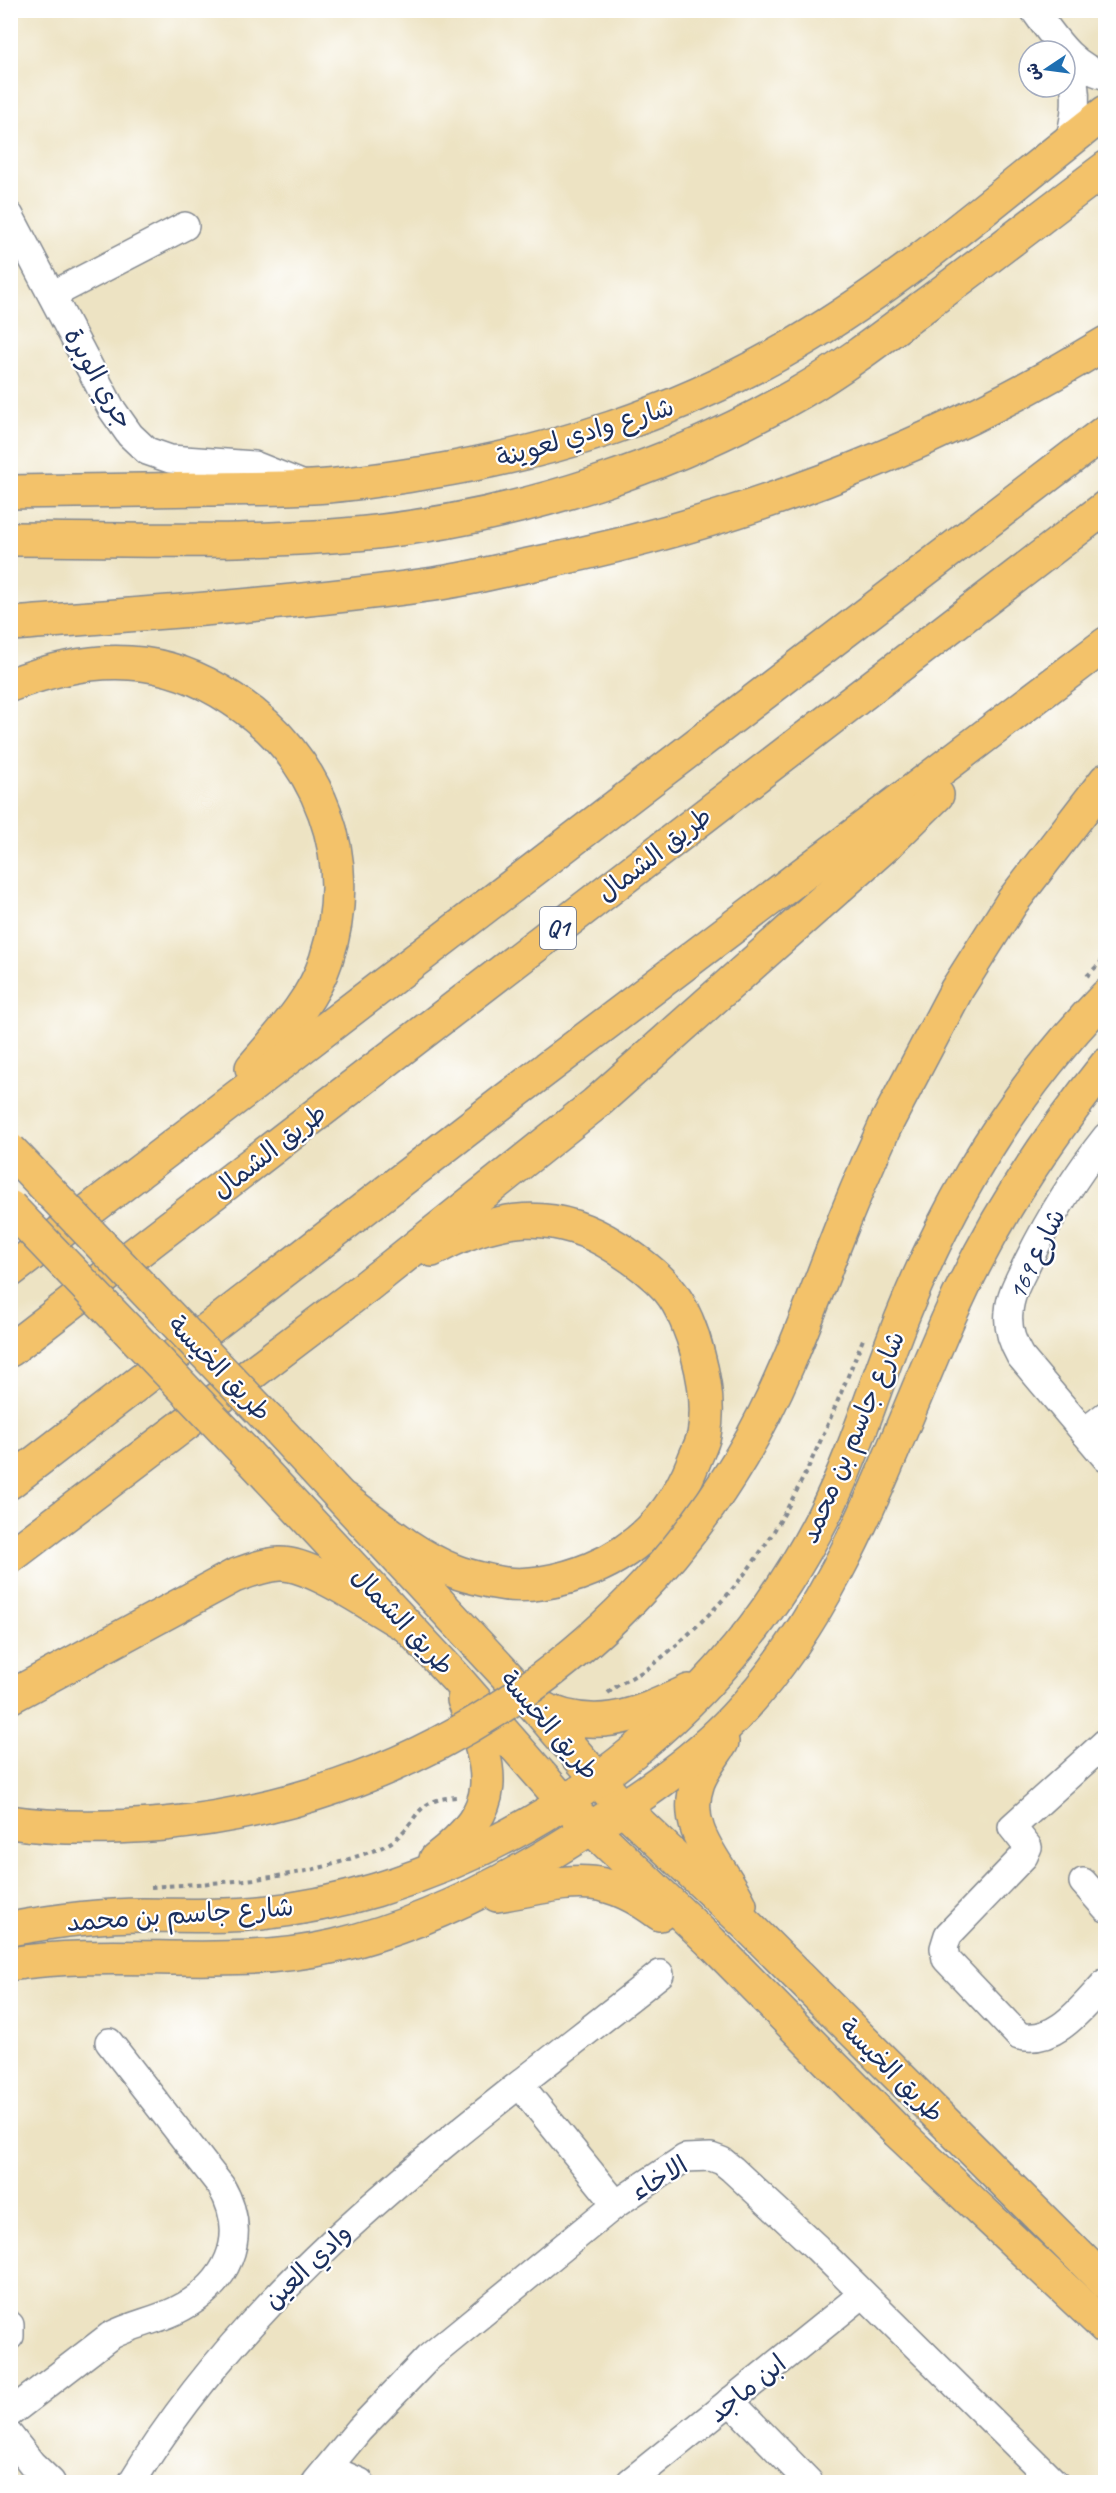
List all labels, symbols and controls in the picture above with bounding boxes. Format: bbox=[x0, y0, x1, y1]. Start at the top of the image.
north arrow bbox=[1017, 39, 1077, 99]
text: ش bbox=[1022, 61, 1045, 83]
street label: جري الوبرة bbox=[55, 322, 141, 436]
street label: شارع وادي لعوينة bbox=[493, 390, 678, 477]
street label: طريق الشمال bbox=[590, 799, 718, 909]
road number: Q1 bbox=[540, 907, 576, 949]
street label: طريق الشمال bbox=[205, 1096, 333, 1206]
street label: شارع 169 bbox=[1000, 1203, 1074, 1306]
street label: طريق الخيسة bbox=[161, 1308, 278, 1428]
street label: شارع جاسم بن محمد bbox=[793, 1326, 915, 1550]
street label: طريق الشمال bbox=[344, 1560, 461, 1682]
street label: طريق الخيسة bbox=[493, 1664, 606, 1787]
street label: شارع جاسم بن محمد bbox=[65, 1890, 295, 1942]
street label: طريق الخيسة bbox=[832, 2011, 951, 2130]
street label: الاخاء bbox=[625, 2149, 694, 2208]
street label: وادي العين bbox=[257, 2216, 360, 2318]
street label: ابن ماجد bbox=[702, 2347, 793, 2430]

